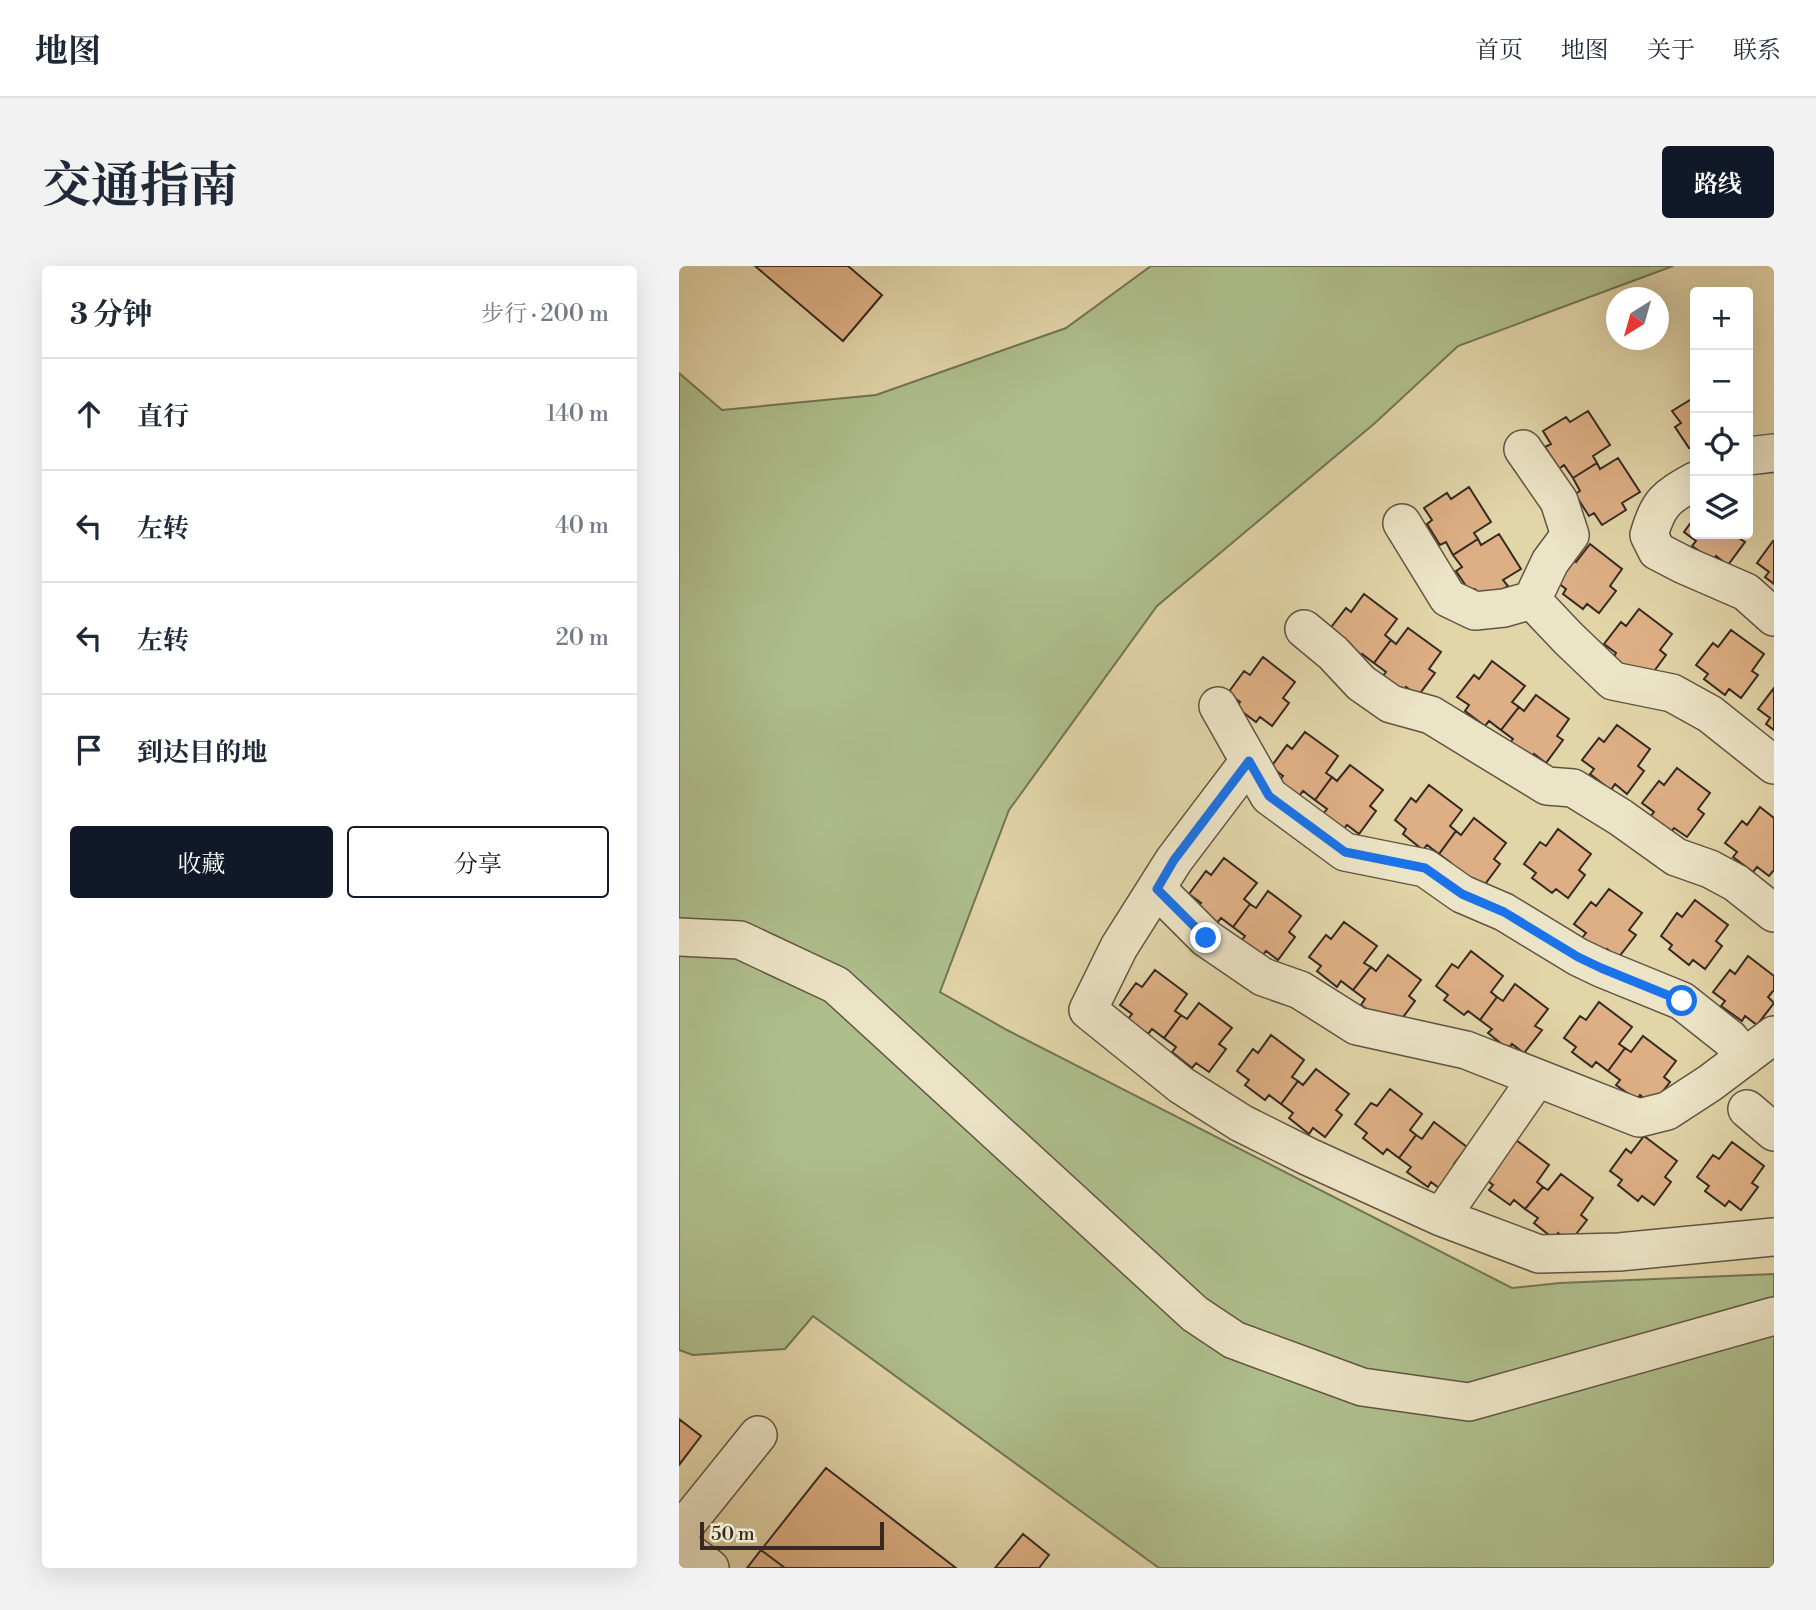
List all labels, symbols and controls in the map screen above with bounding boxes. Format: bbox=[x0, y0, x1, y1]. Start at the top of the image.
text: 地图 bbox=[35, 32, 101, 73]
text: 首页 bbox=[1475, 36, 1523, 66]
text: 地图 bbox=[1561, 36, 1609, 66]
text: 关于 bbox=[1647, 36, 1695, 66]
text: 联系 bbox=[1733, 36, 1781, 66]
button: 路线 bbox=[1662, 146, 1774, 218]
text: 交通指南 bbox=[42, 157, 238, 218]
north arrow bbox=[1606, 287, 1669, 350]
map controls bbox=[1690, 287, 1753, 539]
button: + bbox=[1690, 287, 1753, 350]
text: 3 分钟 bbox=[70, 296, 153, 334]
text: 步行 · 200 m bbox=[481, 300, 609, 328]
button: − bbox=[1690, 350, 1753, 413]
icon: ahead bbox=[70, 395, 108, 433]
text: 140 m bbox=[546, 400, 609, 428]
text: 直行 bbox=[137, 401, 189, 433]
button: locate bbox=[1690, 413, 1753, 476]
button: layers bbox=[1690, 476, 1753, 539]
icon: left bbox=[70, 507, 108, 545]
text: 40 m bbox=[555, 512, 609, 540]
text: 左转 bbox=[137, 513, 189, 545]
icon: left bbox=[70, 619, 108, 657]
text: 20 m bbox=[556, 624, 609, 652]
text: 左转 bbox=[137, 625, 189, 657]
icon: arrive bbox=[70, 731, 108, 769]
text: 到达目的地 bbox=[137, 737, 267, 769]
button: 收藏 bbox=[70, 826, 333, 898]
button: 分享 bbox=[347, 826, 609, 898]
route end bbox=[1190, 922, 1221, 953]
route start bbox=[1666, 985, 1697, 1016]
scale bar bbox=[700, 1519, 884, 1551]
text: 50 m bbox=[711, 1522, 755, 1546]

